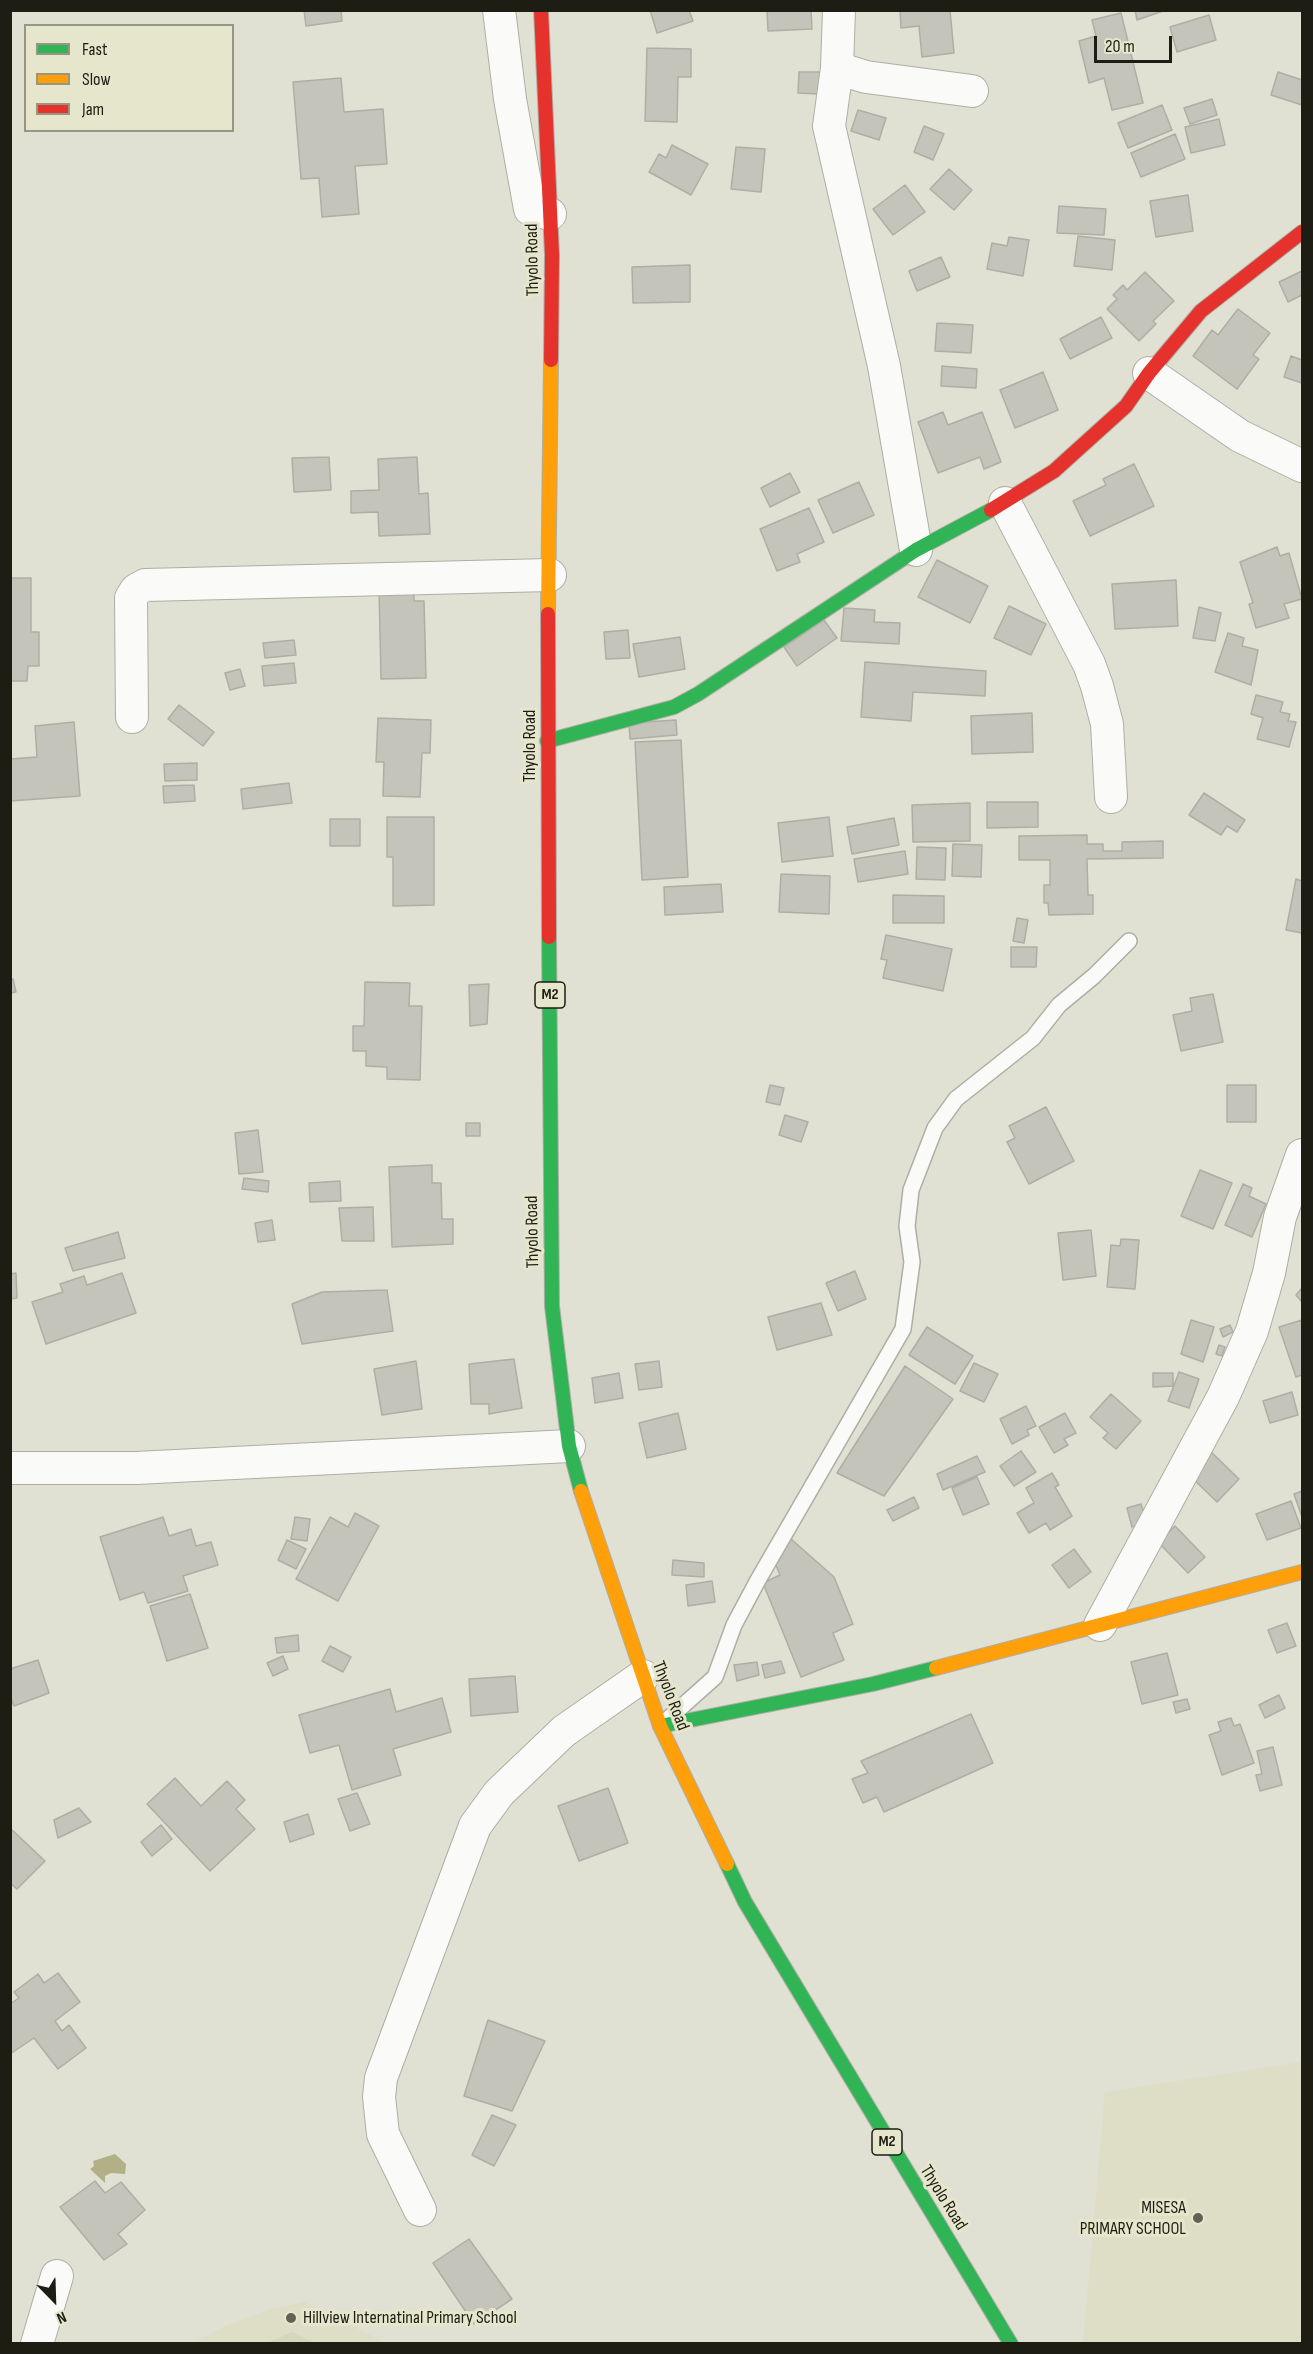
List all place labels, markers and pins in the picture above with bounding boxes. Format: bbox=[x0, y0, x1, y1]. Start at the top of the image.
place label: MISESA PRIMARY SCHOOL bbox=[1080, 2197, 1186, 2240]
marker: MISESA PRIMARY SCHOOL bbox=[1191, 2211, 1205, 2225]
place label: Hillview Internatinal Primary School bbox=[303, 2307, 517, 2329]
marker: Hillview Internatinal Primary School bbox=[284, 2311, 298, 2325]

